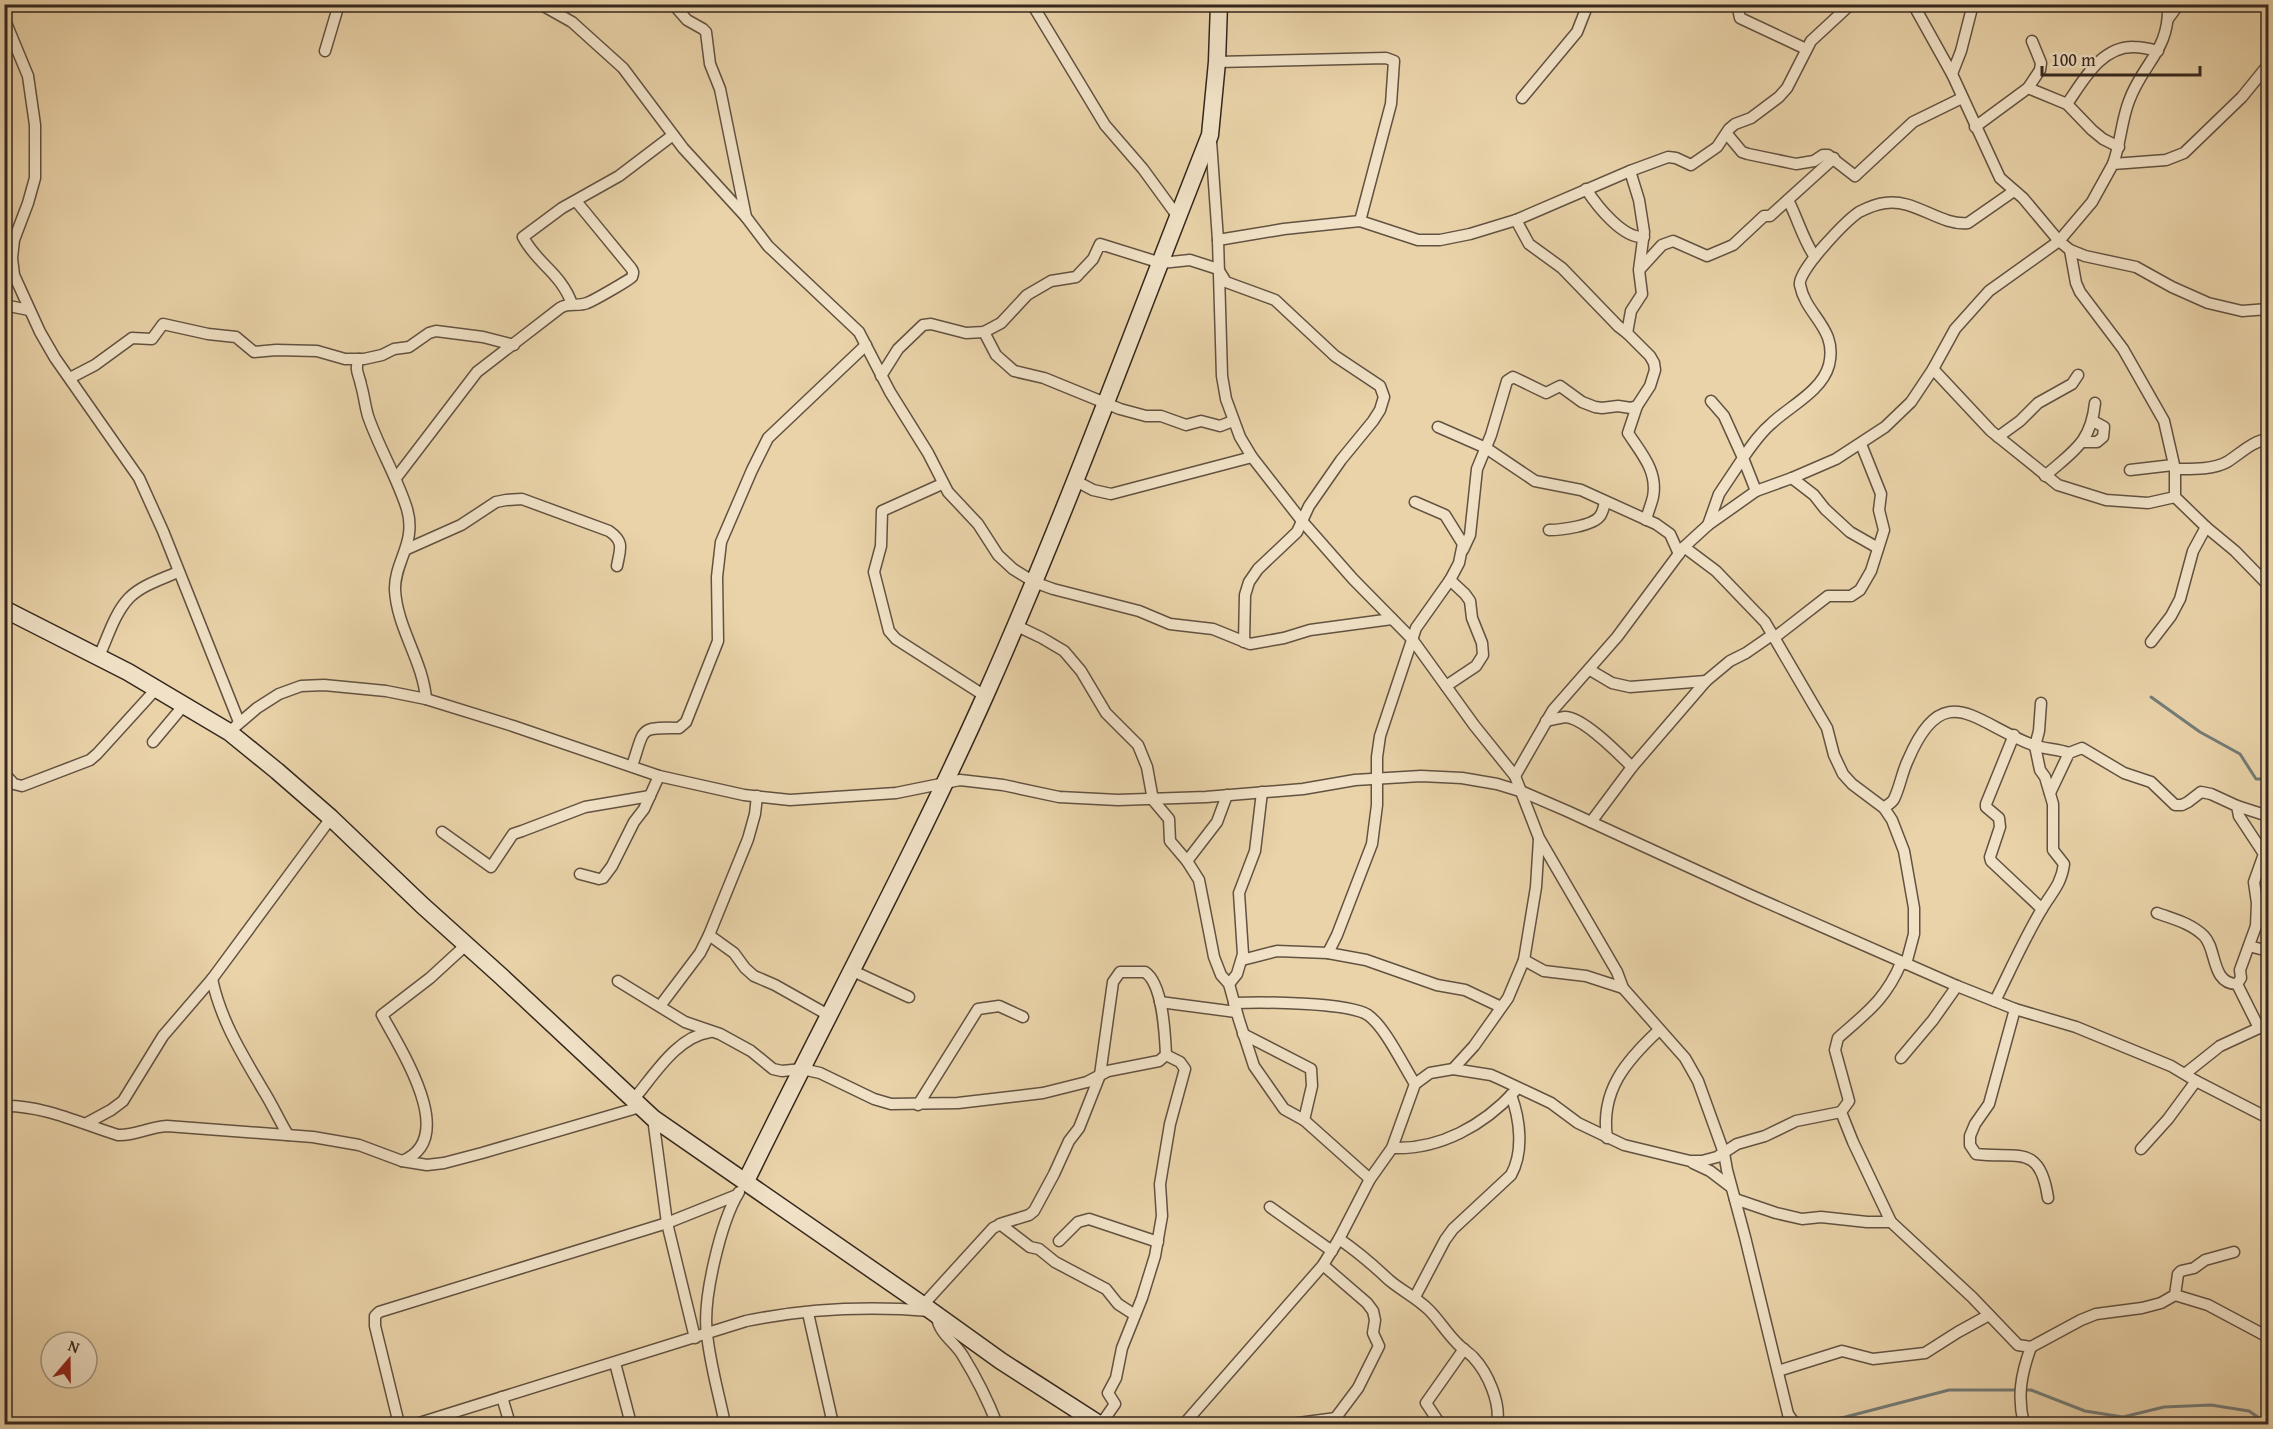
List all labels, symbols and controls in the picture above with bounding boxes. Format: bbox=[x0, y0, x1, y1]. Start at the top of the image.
scale bar bbox=[2042, 39, 2200, 77]
text: 100 m bbox=[2051, 46, 2096, 73]
north arrow bbox=[39, 1330, 99, 1390]
text: N bbox=[65, 1333, 84, 1359]

